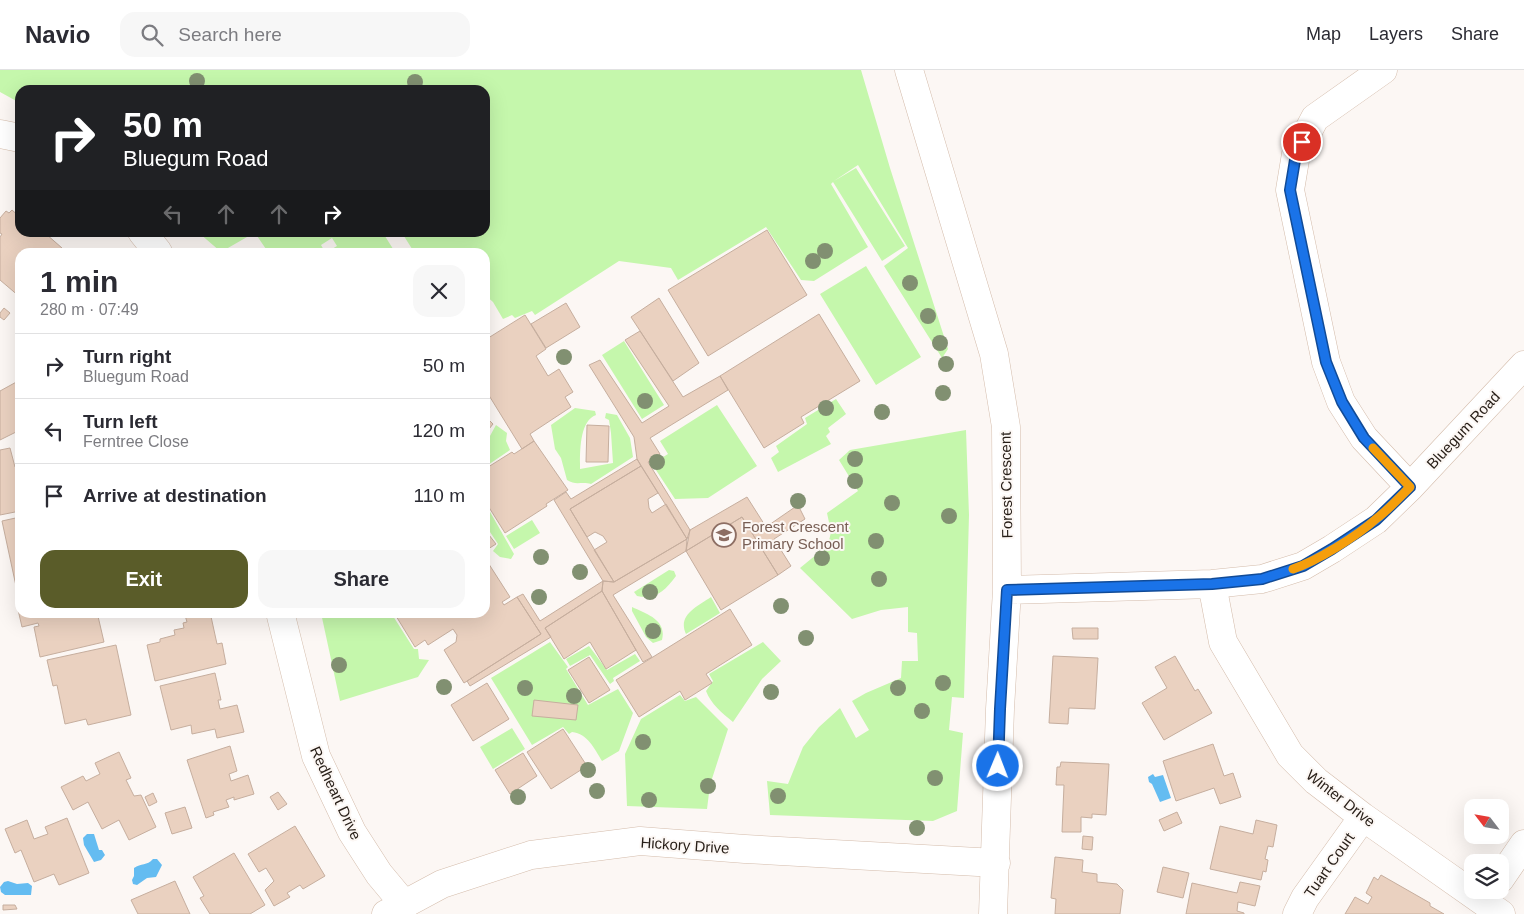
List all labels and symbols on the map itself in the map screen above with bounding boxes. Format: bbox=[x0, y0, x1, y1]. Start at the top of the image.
pin bbox=[1281, 121, 1323, 163]
street label: Bluegum Road bbox=[1423, 388, 1503, 472]
street label: Forest Crescent bbox=[997, 431, 1015, 538]
place label: Forest Crescent Primary School bbox=[742, 518, 850, 552]
school or university icon: Forest Crescent Primary School bbox=[711, 522, 737, 548]
position arrow bbox=[971, 739, 1023, 791]
street label: Redheart Drive bbox=[307, 744, 365, 842]
street label: Winter Drive bbox=[1303, 766, 1379, 830]
north arrow bbox=[1464, 799, 1509, 844]
street label: Tuart Court bbox=[1300, 829, 1358, 901]
street label: Hickory Drive bbox=[640, 833, 730, 857]

